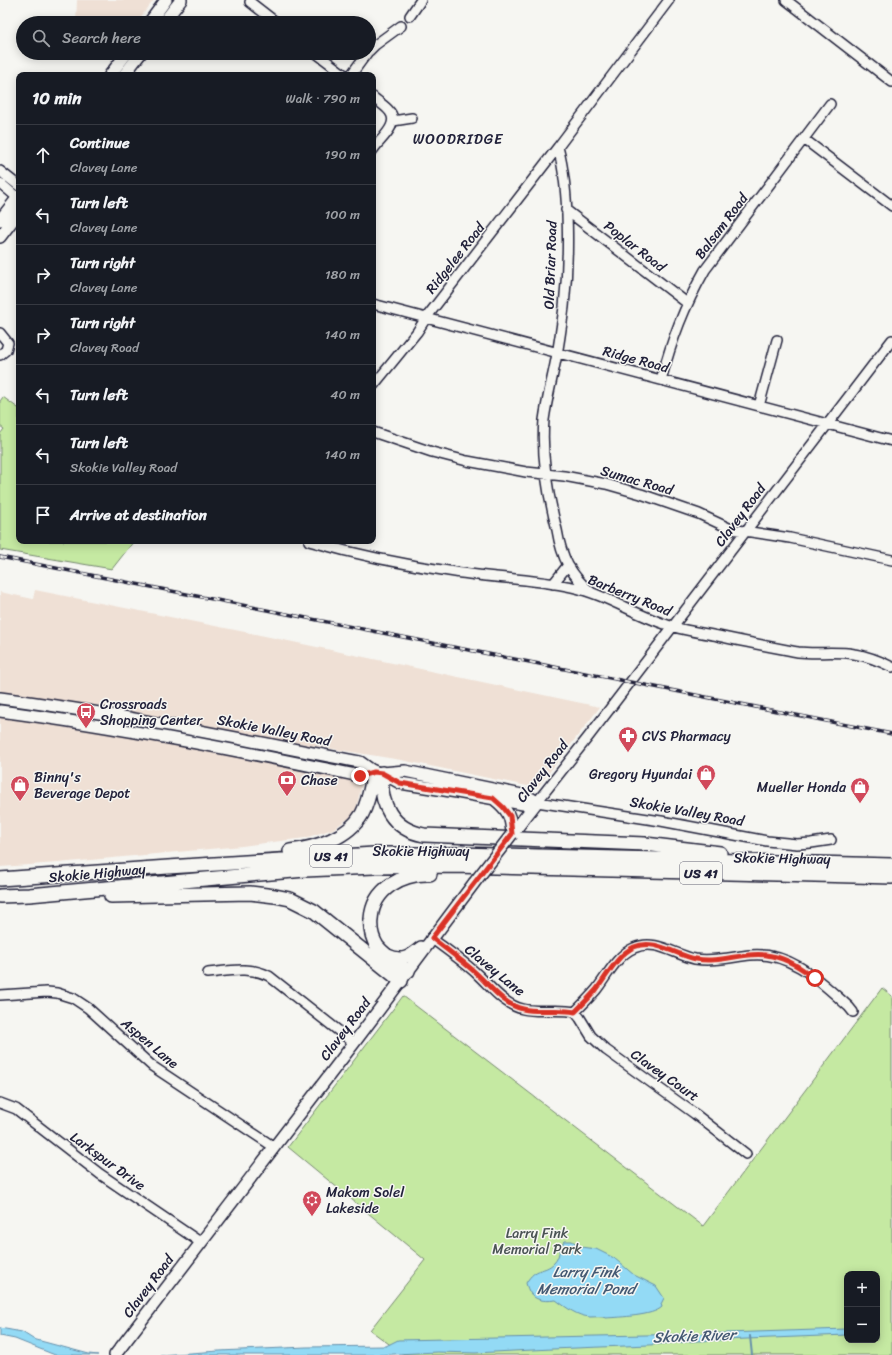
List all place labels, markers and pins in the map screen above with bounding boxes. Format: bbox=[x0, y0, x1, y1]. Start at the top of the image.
place label: Crossroads Shopping Center bbox=[100, 692, 204, 733]
bus stop icon: Crossroads Shopping Center bbox=[75, 701, 97, 729]
place label: CVS Pharmacy bbox=[642, 724, 732, 749]
pharmacy icon: CVS Pharmacy bbox=[617, 725, 639, 753]
place label: Gregory Hyundai bbox=[589, 762, 693, 787]
shop icon: Gregory Hyundai bbox=[695, 763, 717, 791]
place label: Binny's Beverage Depot bbox=[34, 765, 130, 806]
place label: Chase bbox=[301, 768, 338, 793]
bank icon: Chase bbox=[276, 769, 298, 797]
shop icon: Binny's Beverage Depot bbox=[9, 774, 31, 802]
place label: Mueller Honda bbox=[757, 775, 847, 800]
shop icon: Mueller Honda bbox=[849, 776, 871, 804]
place label: Makom Solel Lakeside bbox=[326, 1180, 405, 1221]
synagogue icon: Makom Solel Lakeside bbox=[301, 1189, 323, 1217]

